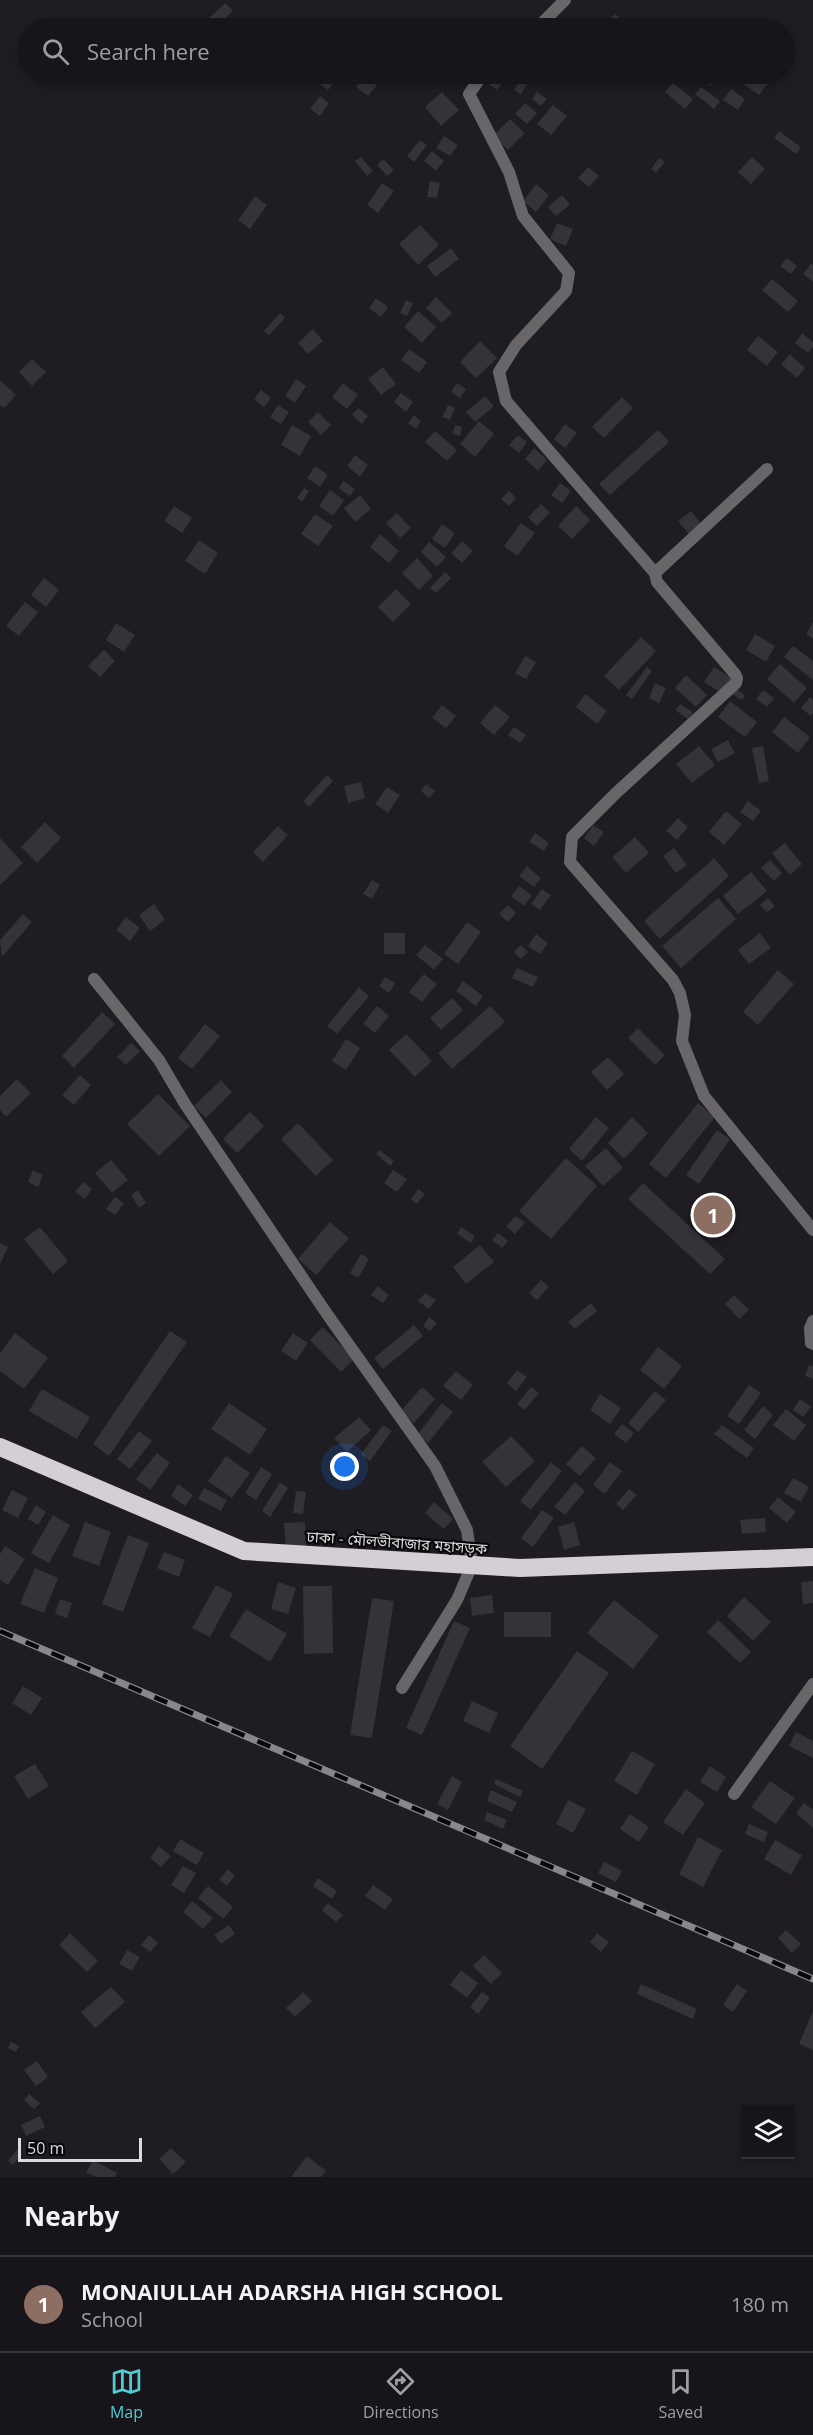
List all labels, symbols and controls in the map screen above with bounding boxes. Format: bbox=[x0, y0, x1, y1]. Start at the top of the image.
search box bbox=[18, 18, 795, 84]
icon: search bbox=[39, 35, 72, 68]
text: Search here bbox=[87, 36, 210, 66]
pin: 1 bbox=[694, 1192, 732, 1238]
your location bbox=[330, 1452, 359, 1481]
street label: ঢাকা - মৌলভীবাজার মহাসড়ক bbox=[305, 1526, 489, 1558]
map controls bbox=[741, 2105, 795, 2159]
button: layers bbox=[741, 2105, 795, 2159]
scale bar bbox=[18, 2135, 142, 2162]
text: 50 m bbox=[27, 2137, 64, 2159]
text: Nearby bbox=[24, 2198, 119, 2234]
text: MONAIULLAH ADARSHA HIGH SCHOOL bbox=[81, 2276, 503, 2306]
text: 1 bbox=[38, 2291, 49, 2318]
text: 180 m bbox=[731, 2291, 789, 2318]
text: School bbox=[81, 2306, 143, 2333]
tab: Map bbox=[110, 2365, 143, 2423]
tab: Directions bbox=[363, 2365, 439, 2423]
tab: Saved bbox=[659, 2365, 703, 2423]

